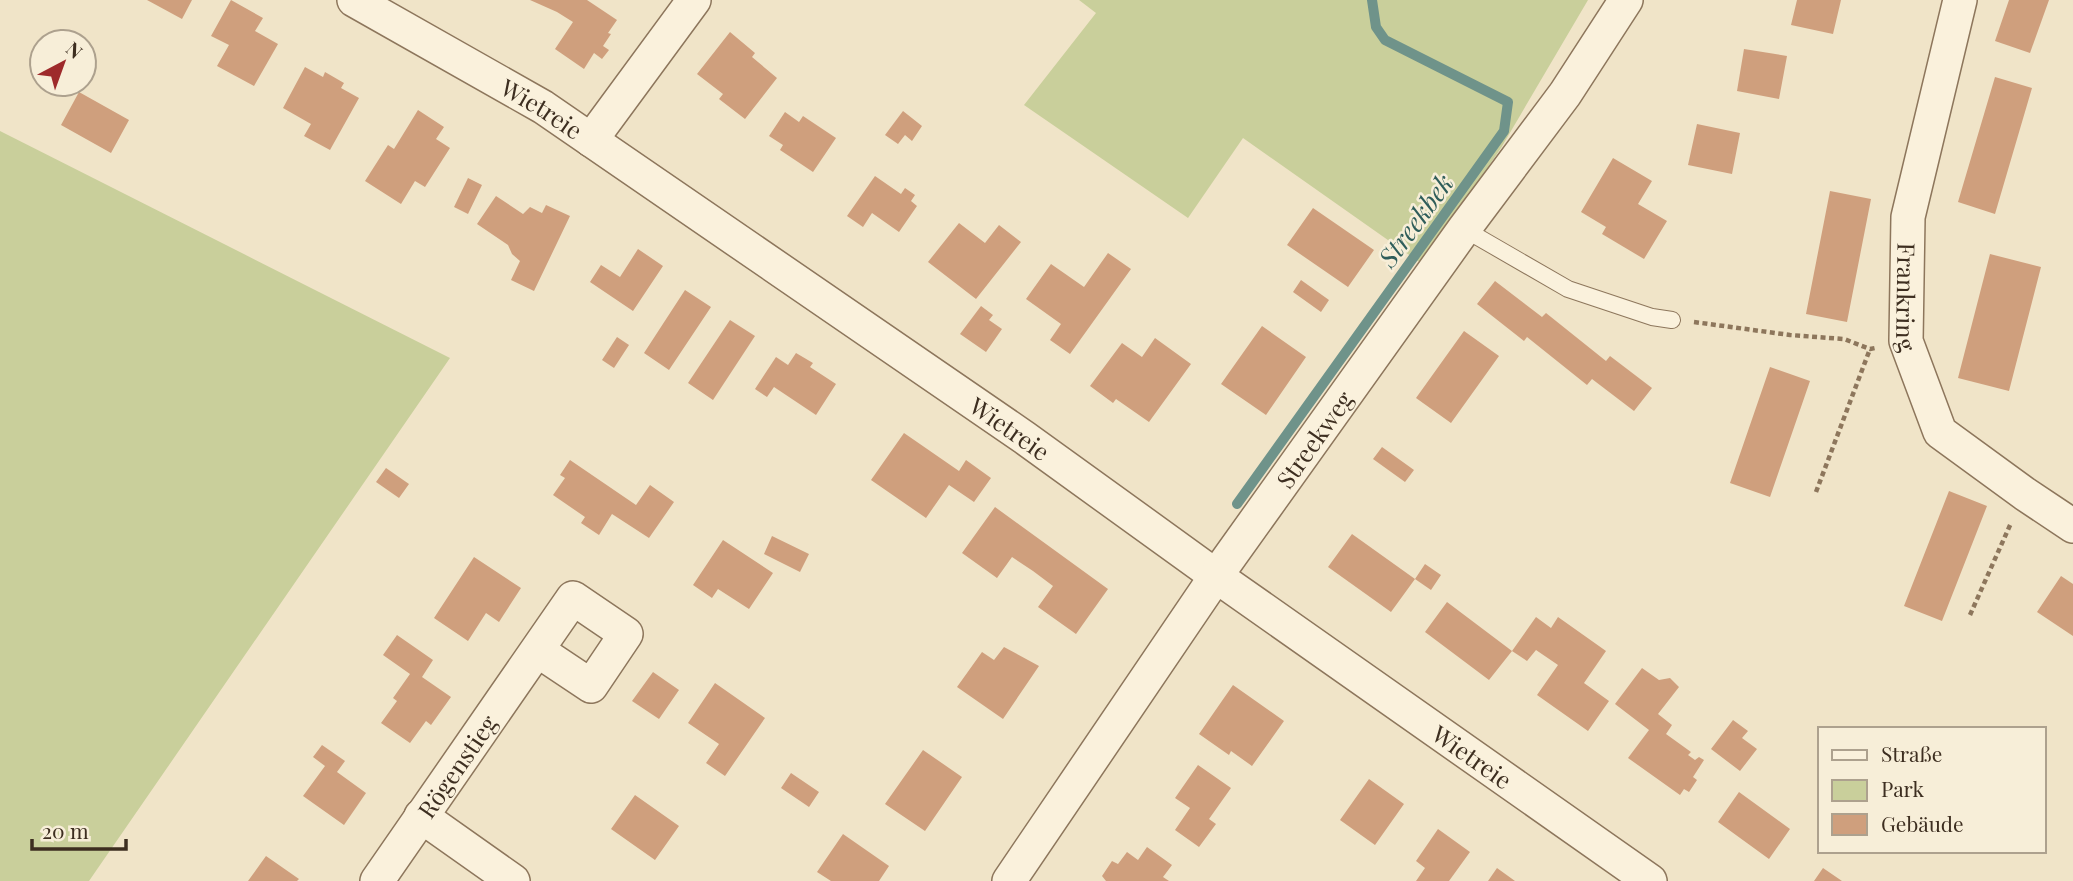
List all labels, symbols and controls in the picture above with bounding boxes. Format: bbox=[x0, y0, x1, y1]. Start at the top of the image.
north arrow bbox=[28, 28, 98, 98]
text: N bbox=[61, 35, 89, 64]
street label: Wietreie bbox=[495, 70, 589, 146]
water label: Streekbek bbox=[1369, 166, 1461, 274]
street label: Frankring bbox=[1890, 242, 1925, 356]
street label: Streekweg bbox=[1268, 384, 1360, 494]
street label: Wietreie bbox=[963, 389, 1057, 467]
street label: Rögenstieg bbox=[410, 708, 504, 824]
street label: Wietreie bbox=[1425, 717, 1519, 795]
legend bbox=[1818, 727, 2045, 853]
text: Straße bbox=[1881, 739, 1942, 767]
text: Park bbox=[1881, 774, 1925, 802]
scale bar bbox=[32, 808, 126, 852]
text: Gebäude bbox=[1881, 809, 1964, 837]
text: 20 m bbox=[42, 816, 89, 844]

